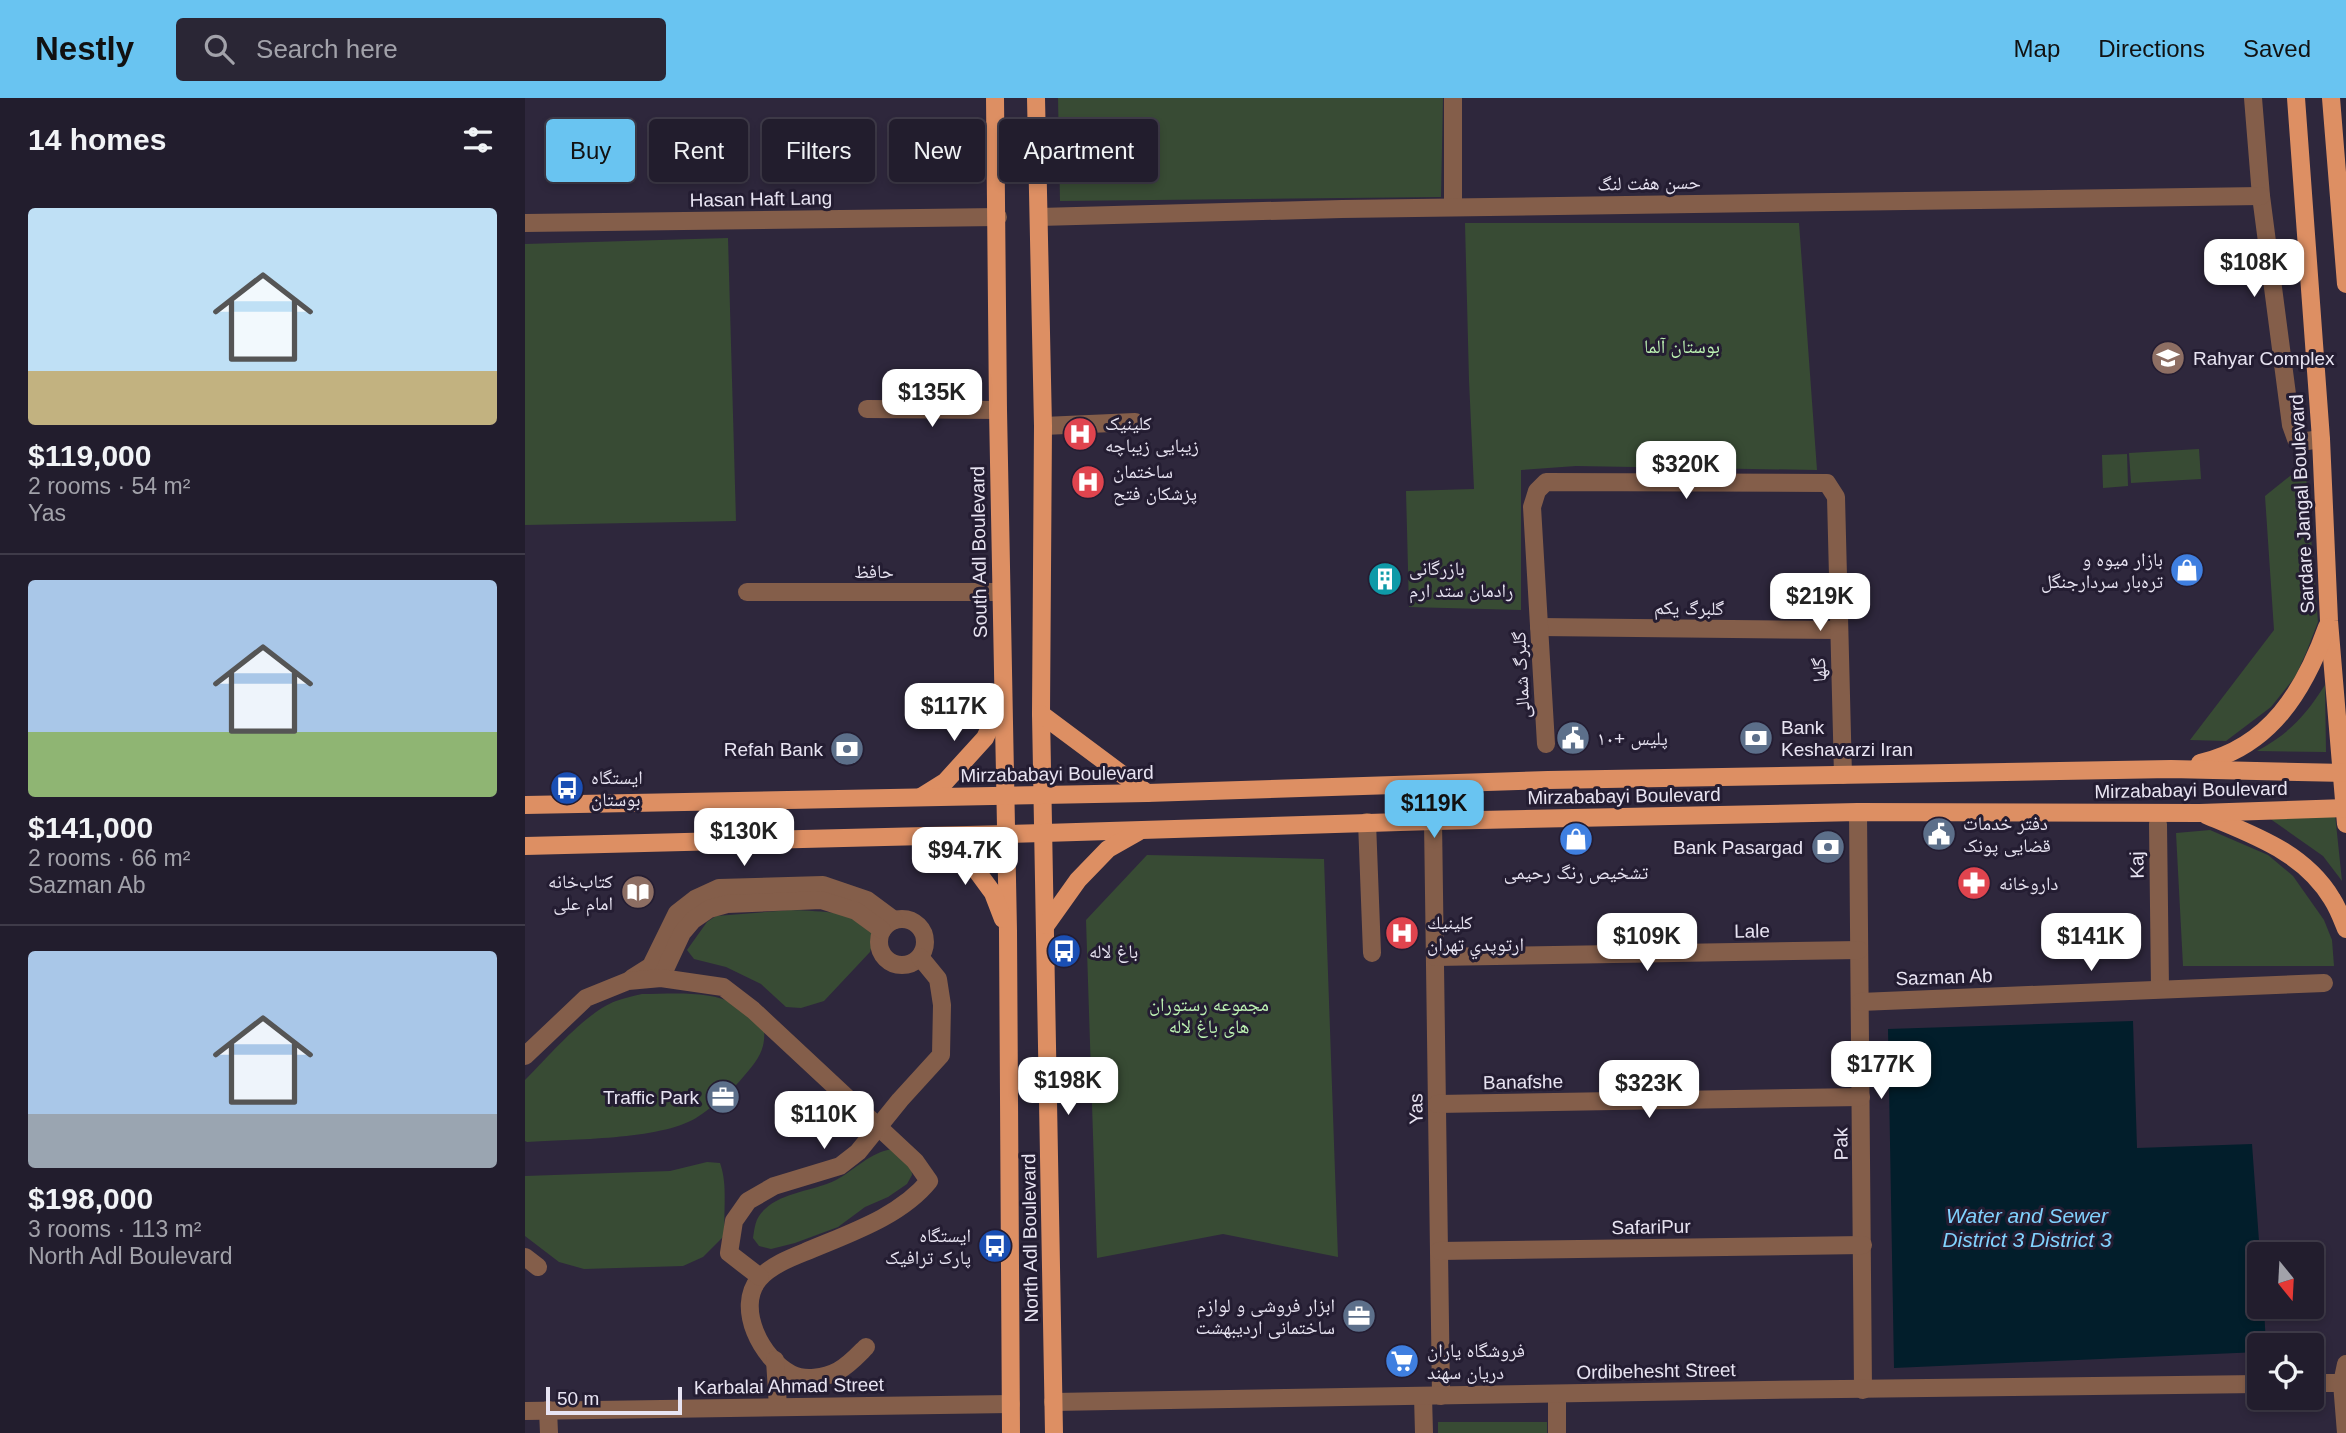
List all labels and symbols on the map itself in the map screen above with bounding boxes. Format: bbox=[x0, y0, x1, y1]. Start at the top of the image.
street label: حسن هفت لنگ bbox=[1597, 172, 1701, 195]
street label: Hasan Haft Lang bbox=[690, 187, 832, 211]
pin: $108K bbox=[2205, 240, 2303, 299]
park label: بوستان آلما bbox=[1644, 336, 1720, 358]
school or university icon: Rahyar Complex bbox=[2149, 339, 2187, 377]
place label: Rahyar Complex bbox=[2193, 348, 2335, 369]
pin: $135K bbox=[883, 370, 981, 429]
street label: Sardare Jangal Boulevard bbox=[2286, 394, 2318, 614]
place label: کلینیک زیبایی زیباچه bbox=[1105, 413, 1199, 457]
hospital icon: کلینیک زیبایی زیباچه bbox=[1061, 415, 1099, 453]
pin: $320K bbox=[1637, 442, 1735, 501]
place label: ساختمان پزشکان فتح bbox=[1113, 461, 1197, 506]
hospital icon: ساختمان پزشکان فتح bbox=[1069, 463, 1107, 501]
street label: South Adl Boulevard bbox=[967, 466, 991, 638]
place label: بازار میوه و تره‌بار سردارجنگل bbox=[2041, 549, 2163, 593]
shop icon: بازار میوه و تره‌بار سردارجنگل bbox=[2168, 551, 2206, 589]
place label: بازرگانی رادمان ستد ارم bbox=[1409, 558, 1513, 604]
building icon: بازرگانی رادمان ستد ارم bbox=[1366, 560, 1404, 598]
street label: حافظ bbox=[854, 561, 894, 582]
pin: $219K bbox=[1771, 574, 1869, 633]
street label: گلبرگ یکم bbox=[1654, 597, 1724, 621]
street label: گلبرگ شمالی bbox=[1508, 631, 1535, 719]
street label: گلها bbox=[1808, 657, 1831, 683]
pin: $117K bbox=[905, 684, 1003, 743]
place label: Bank Keshavarzi Iran bbox=[1781, 717, 1913, 760]
public building icon: پلیس +۱۰ bbox=[1554, 719, 1592, 757]
bank icon: Bank Keshavarzi Iran bbox=[1737, 719, 1775, 757]
place label: پلیس +۱۰ bbox=[1597, 728, 1668, 750]
bank icon: Refah Bank bbox=[828, 730, 866, 768]
place label: Refah Bank bbox=[724, 739, 823, 760]
street label: Mirzababayi Boulevard bbox=[960, 762, 1154, 786]
place label: ایستگاه بوستان bbox=[591, 767, 643, 811]
bus stop icon: ایستگاه بوستان bbox=[548, 769, 586, 807]
street label: Mirzababayi Boulevard bbox=[2094, 778, 2288, 802]
pin: $119K bbox=[1385, 780, 1483, 840]
street label: Mirzababayi Boulevard bbox=[1527, 784, 1721, 808]
pin: $130K bbox=[695, 808, 793, 868]
place label: دفتر خدمات قضایی پونک bbox=[1963, 813, 2051, 857]
public building icon: دفتر خدمات قضایی پونک bbox=[1920, 815, 1958, 853]
shop icon: تشخیص رنگ رحیمی bbox=[1557, 820, 1595, 858]
pin: $94.7K bbox=[908, 828, 1022, 887]
bank icon: Bank Pasargad bbox=[1809, 828, 1847, 866]
place label: Bank Pasargad bbox=[1673, 837, 1803, 858]
street label: Kaj bbox=[2126, 851, 2148, 879]
place label: تشخیص رنگ رحیمی bbox=[1504, 862, 1649, 884]
pharmacy icon: داروخانه bbox=[1955, 864, 1993, 902]
place label: کتاب‌خانه امام علی bbox=[548, 871, 613, 917]
library icon: کتاب‌خانه امام علی bbox=[619, 873, 657, 911]
place label: داروخانه bbox=[1999, 873, 2058, 895]
place label: كلينيك ارتوپدي تهران bbox=[1427, 912, 1524, 959]
hospital icon: كلينيك ارتوپدي تهران bbox=[1383, 914, 1421, 952]
pin: $109K bbox=[1598, 914, 1696, 973]
pin: $141K bbox=[2042, 914, 2140, 973]
street label: Lale bbox=[1734, 920, 1770, 942]
bus stop icon: باغ لاله bbox=[1045, 932, 1083, 970]
place label: باغ لاله bbox=[1089, 941, 1138, 963]
street label: Sazman Ab bbox=[1895, 965, 1993, 989]
park label: مجموعه رستوران های باغ لاله bbox=[1149, 994, 1269, 1038]
pin: $177K bbox=[1832, 1042, 1930, 1101]
pin: $198K bbox=[1019, 1058, 1117, 1117]
pin: $323K bbox=[1600, 1060, 1698, 1120]
street label: Banafshe bbox=[1483, 1071, 1563, 1093]
office icon: Traffic Park bbox=[704, 1078, 742, 1116]
place label: Traffic Park bbox=[603, 1087, 699, 1108]
pin: $110K bbox=[775, 1091, 873, 1151]
street label: Yas bbox=[1405, 1093, 1427, 1125]
street label: Pak bbox=[1830, 1127, 1852, 1161]
street label: North Adl Boulevard bbox=[1018, 1153, 1042, 1323]
water label: Water and Sewer District 3 District 3 bbox=[1942, 1204, 2112, 1251]
street label: SafariPur bbox=[1611, 1216, 1691, 1238]
place label: ایستگاه پارک ترافیک bbox=[885, 1225, 971, 1269]
bus stop icon: ایستگاه پارک ترافیک bbox=[976, 1227, 1014, 1265]
north arrow bbox=[2247, 1242, 2324, 1320]
place label: ابزار فروشی و لوازم ساختمانی اردیبهشت bbox=[1195, 1295, 1335, 1339]
office icon: ابزار فروشی و لوازم ساختمانی اردیبهشت bbox=[1340, 1297, 1378, 1335]
place label: فروشگاه یاران دریان سهند bbox=[1427, 1340, 1525, 1384]
supermarket icon: فروشگاه یاران دریان سهند bbox=[1383, 1342, 1421, 1380]
street label: Ordibehesht Street bbox=[1576, 1359, 1737, 1383]
street label: Karbalai Ahmad Street bbox=[694, 1374, 885, 1398]
scale bar bbox=[546, 1384, 683, 1416]

